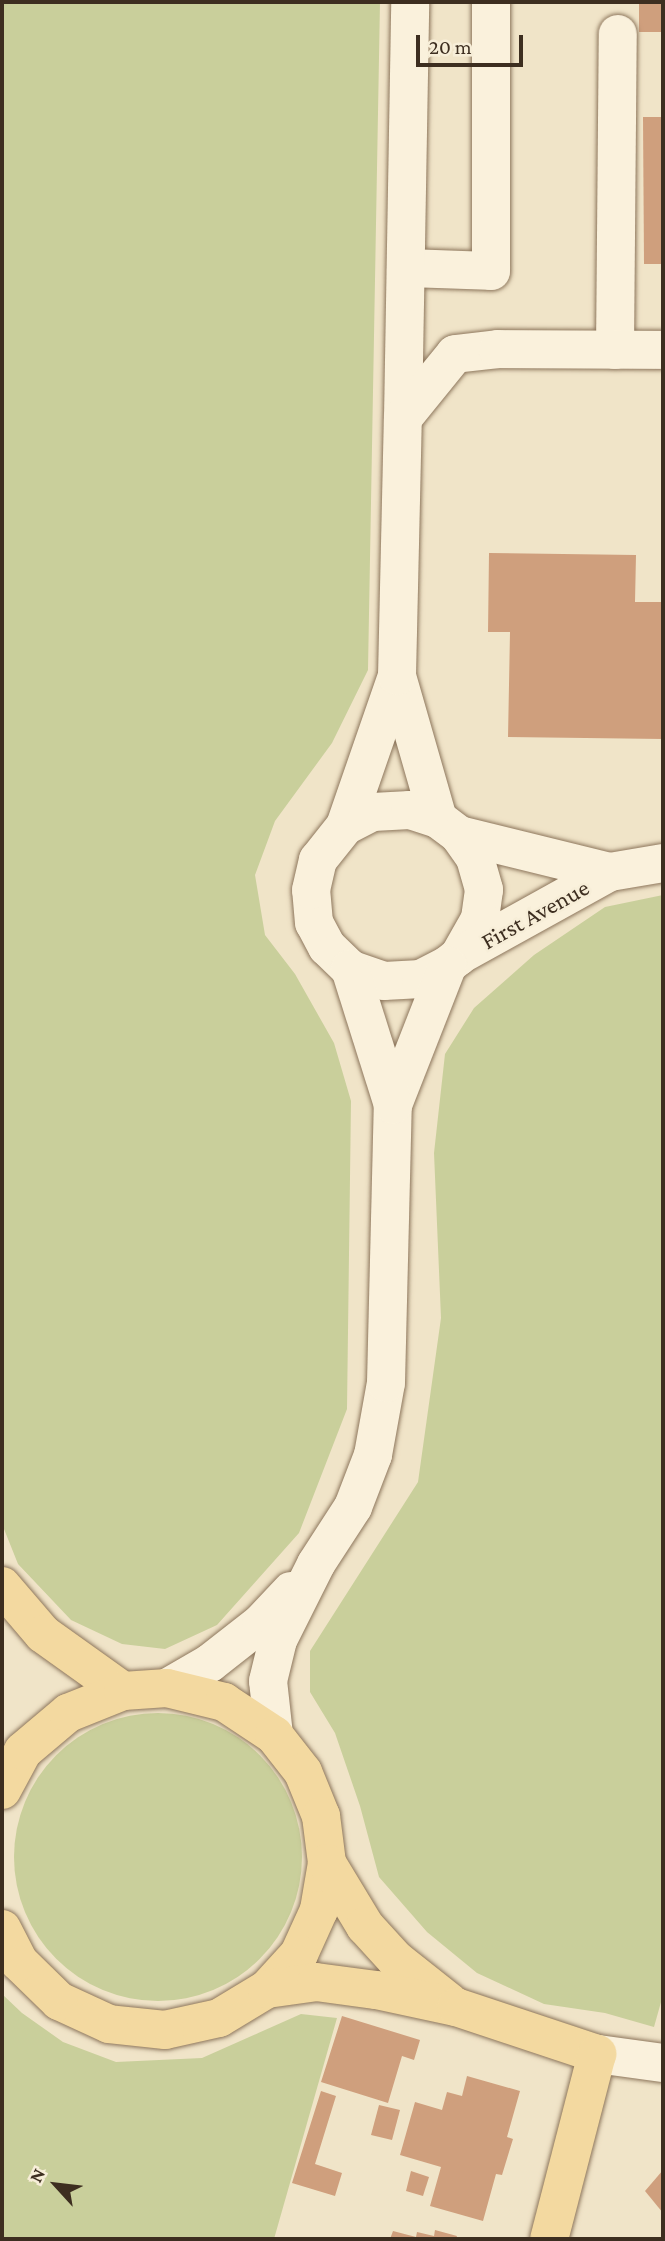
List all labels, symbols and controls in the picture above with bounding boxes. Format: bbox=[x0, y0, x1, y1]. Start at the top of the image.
scale bar bbox=[420, 21, 527, 65]
text: 20 m bbox=[429, 35, 472, 59]
street label: First Avenue bbox=[476, 873, 594, 955]
north arrow bbox=[21, 2150, 91, 2220]
text: N bbox=[25, 2165, 49, 2186]

